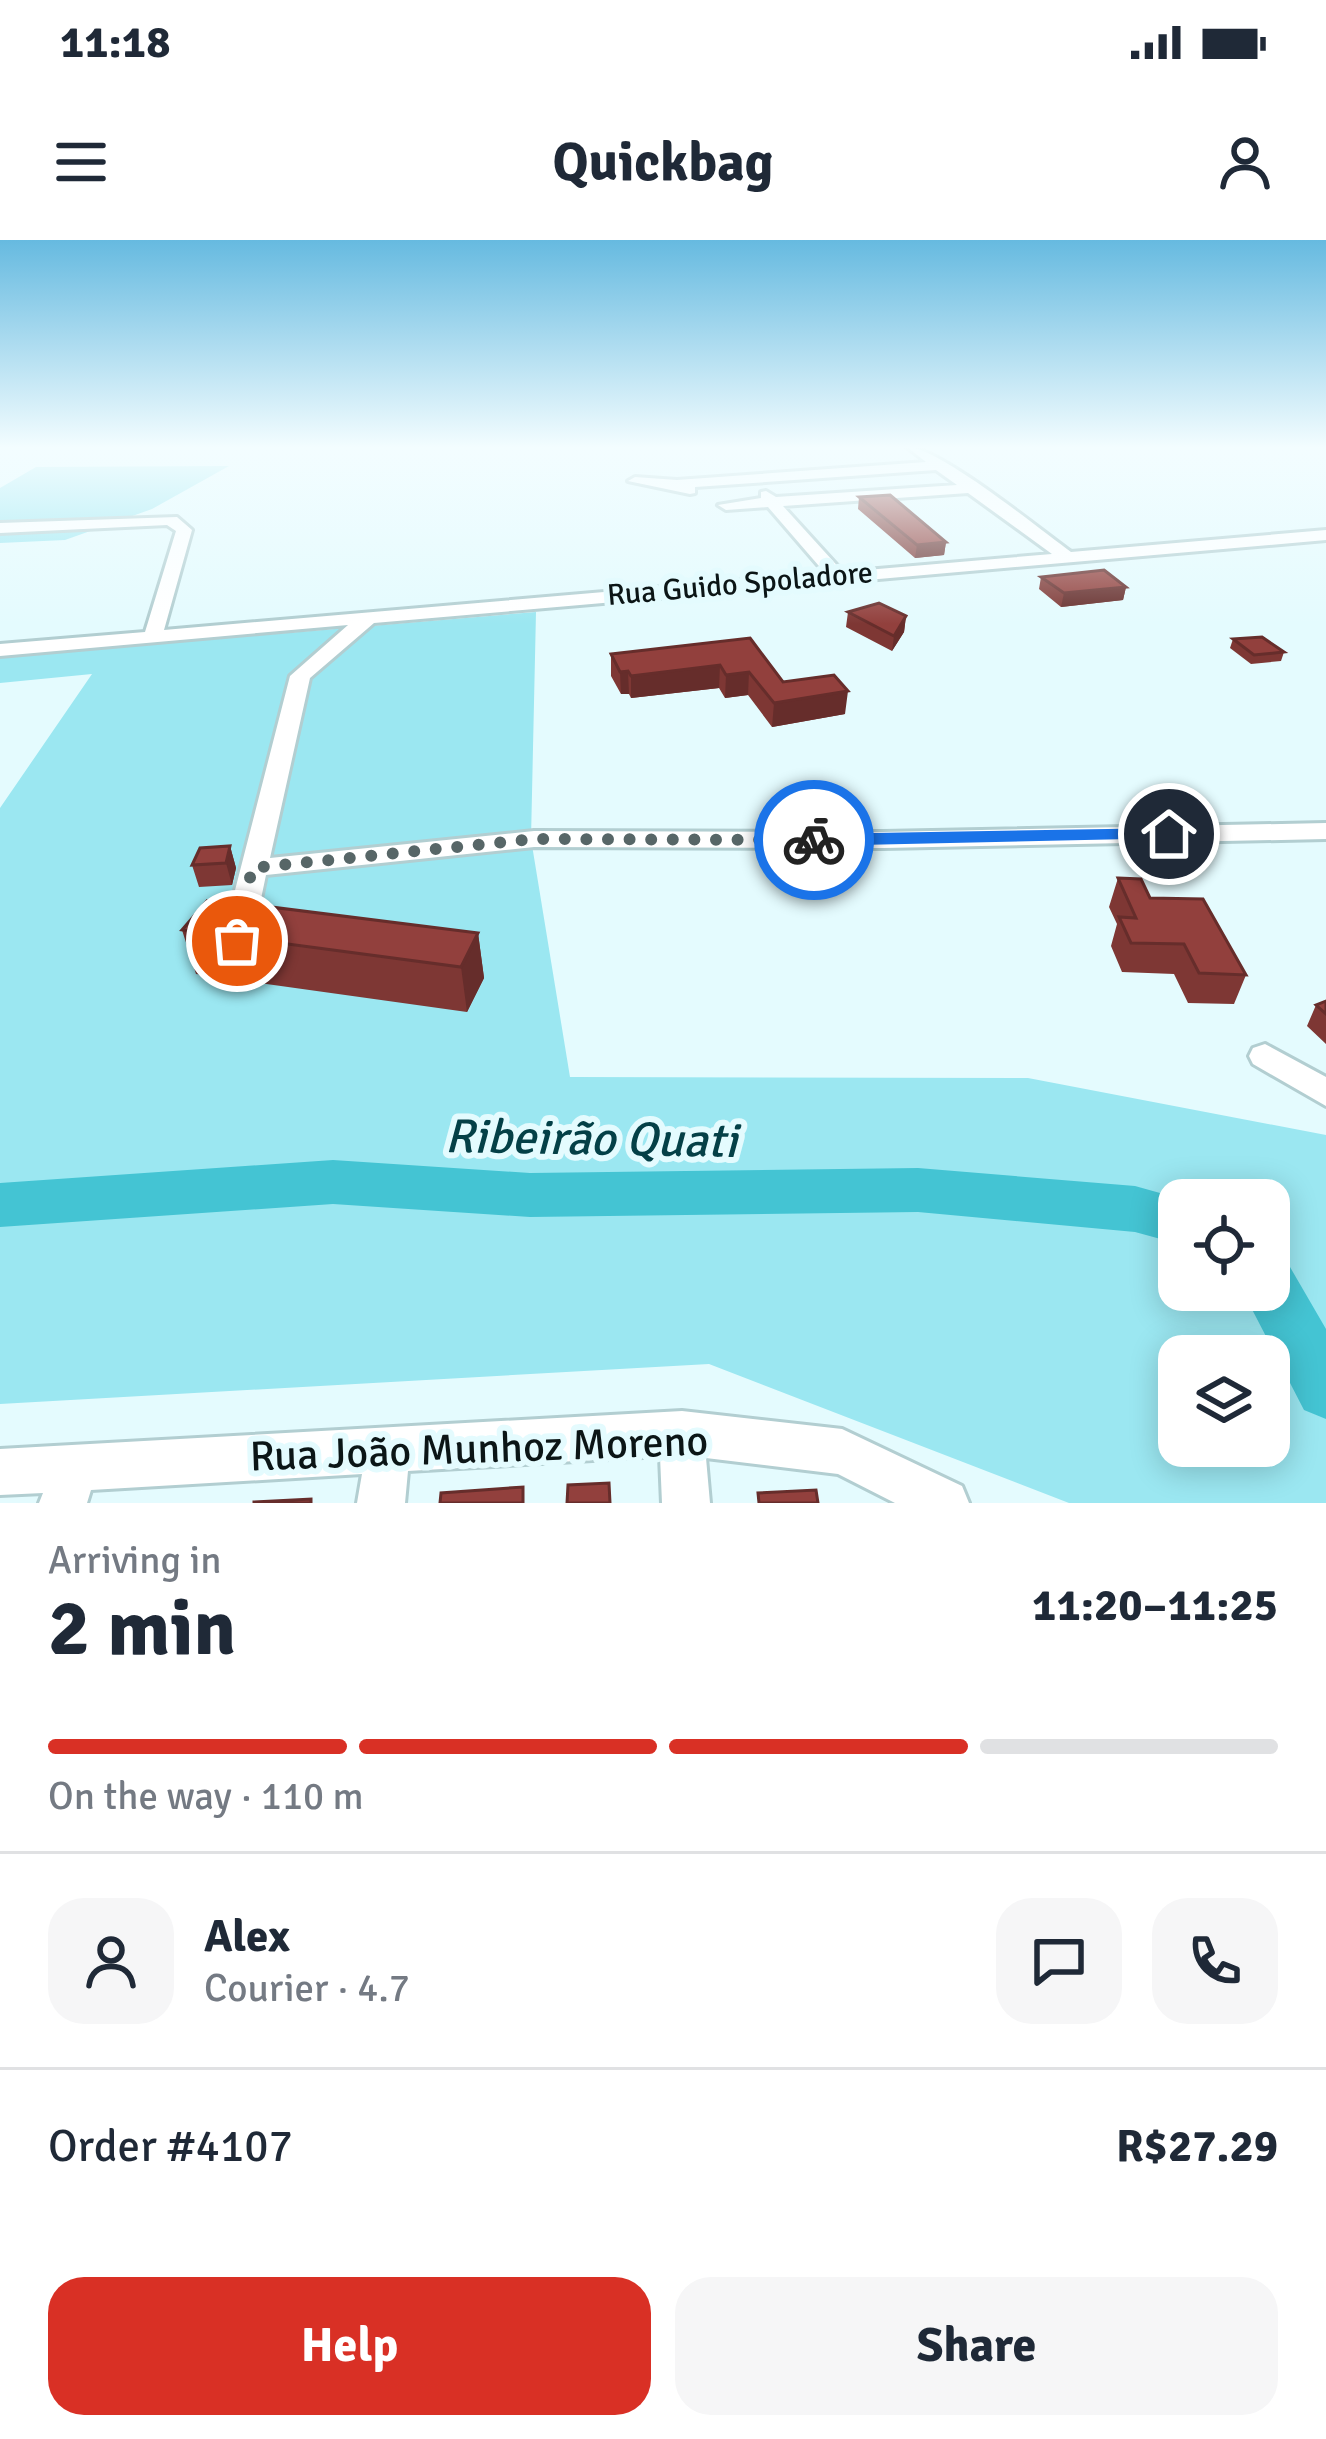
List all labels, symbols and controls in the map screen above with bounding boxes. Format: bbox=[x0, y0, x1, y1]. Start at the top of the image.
text: 11:18 bbox=[60, 15, 170, 70]
icon: menu bbox=[48, 129, 114, 195]
text: Quickbag bbox=[552, 129, 774, 196]
icon: person bbox=[1212, 129, 1278, 195]
street label: Rua Guido Spoladore bbox=[606, 554, 874, 614]
courier bbox=[754, 780, 874, 900]
pin bbox=[1118, 783, 1220, 885]
icon: home bbox=[1136, 801, 1202, 867]
icon: bike bbox=[781, 807, 847, 873]
pin bbox=[186, 890, 288, 992]
icon: bag bbox=[204, 908, 270, 974]
water label: Ribeirão Quati bbox=[444, 1107, 742, 1171]
map controls bbox=[1158, 1179, 1290, 1467]
button: locate bbox=[1158, 1179, 1290, 1311]
button: layers bbox=[1158, 1335, 1290, 1467]
street label: Rua João Munhoz Moreno bbox=[249, 1416, 709, 1482]
text: Arriving in bbox=[48, 1536, 222, 1584]
text: 11:20–11:25 bbox=[1032, 1578, 1278, 1633]
text: 2 min bbox=[48, 1581, 236, 1677]
text: On the way · 110 m bbox=[48, 1772, 364, 1820]
button: person bbox=[48, 1898, 174, 2024]
button: chat bbox=[996, 1898, 1122, 2024]
button: phone bbox=[1152, 1898, 1278, 2024]
text: Alex bbox=[204, 1909, 290, 1964]
text: Courier · 4.7 bbox=[204, 1964, 410, 2012]
text: Order #4107 bbox=[48, 2119, 293, 2174]
text: R$27.29 bbox=[1116, 2119, 1278, 2174]
button: Help bbox=[48, 2277, 651, 2415]
button: Share bbox=[675, 2277, 1278, 2415]

